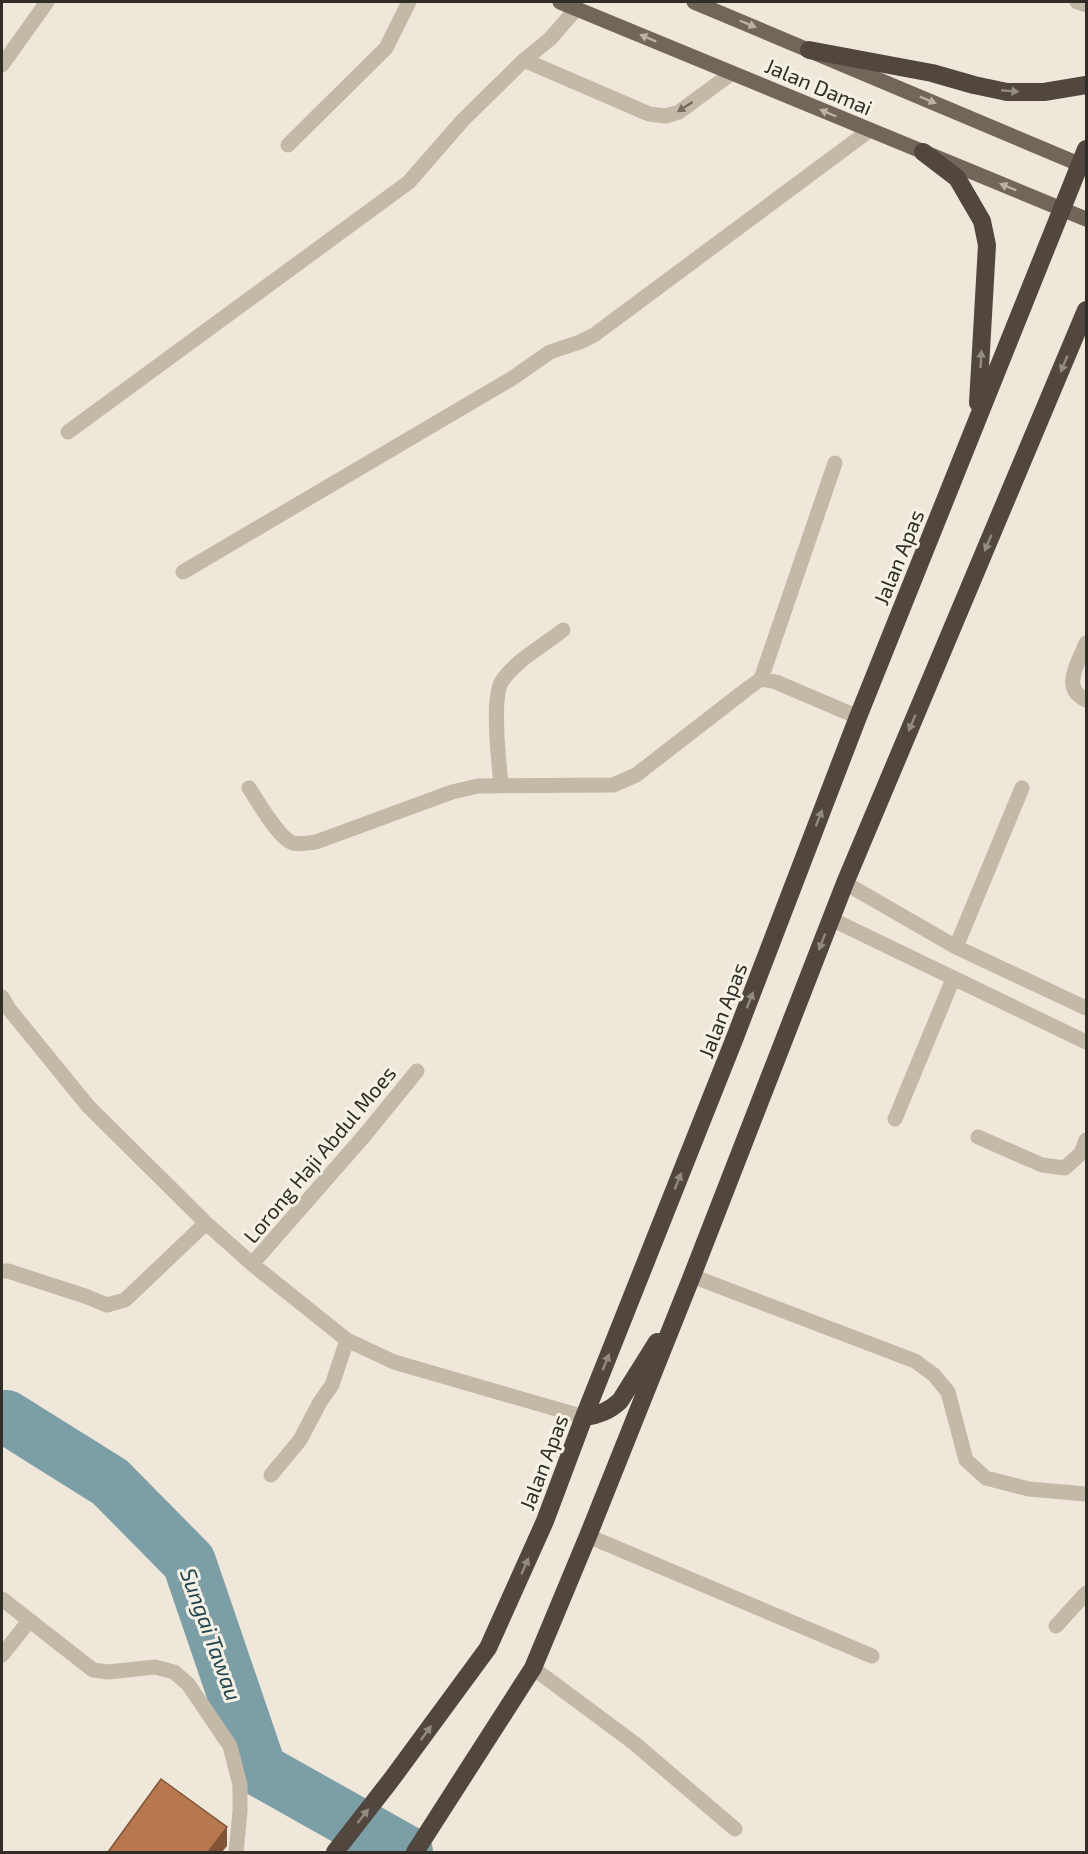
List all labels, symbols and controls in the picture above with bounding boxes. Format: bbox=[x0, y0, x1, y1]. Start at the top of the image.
one-way arrow bbox=[739, 20, 757, 29]
one-way arrow bbox=[638, 33, 656, 43]
street label: Jalan Damai bbox=[762, 52, 876, 120]
one-way arrow bbox=[1000, 87, 1019, 96]
one-way arrow bbox=[919, 96, 936, 105]
one-way arrow bbox=[677, 102, 693, 113]
one-way arrow bbox=[818, 108, 836, 118]
one-way arrow bbox=[999, 182, 1017, 191]
one-way arrow bbox=[976, 349, 985, 368]
one-way arrow bbox=[1059, 355, 1069, 373]
street label: Jalan Apas bbox=[868, 506, 928, 608]
one-way arrow bbox=[983, 535, 993, 553]
one-way arrow bbox=[907, 714, 916, 732]
one-way arrow bbox=[815, 809, 825, 827]
one-way arrow bbox=[817, 933, 826, 951]
street label: Jalan Apas bbox=[692, 959, 752, 1061]
one-way arrow bbox=[746, 991, 755, 1009]
street label: Lorong Haji Abdul Moes bbox=[238, 1060, 401, 1248]
one-way arrow bbox=[673, 1172, 683, 1190]
one-way arrow bbox=[601, 1353, 611, 1371]
street label: Jalan Apas bbox=[513, 1411, 573, 1513]
one-way arrow bbox=[520, 1557, 530, 1575]
water label: Sungai Tawau bbox=[176, 1564, 248, 1704]
one-way arrow bbox=[420, 1726, 432, 1742]
one-way arrow bbox=[357, 1809, 369, 1824]

